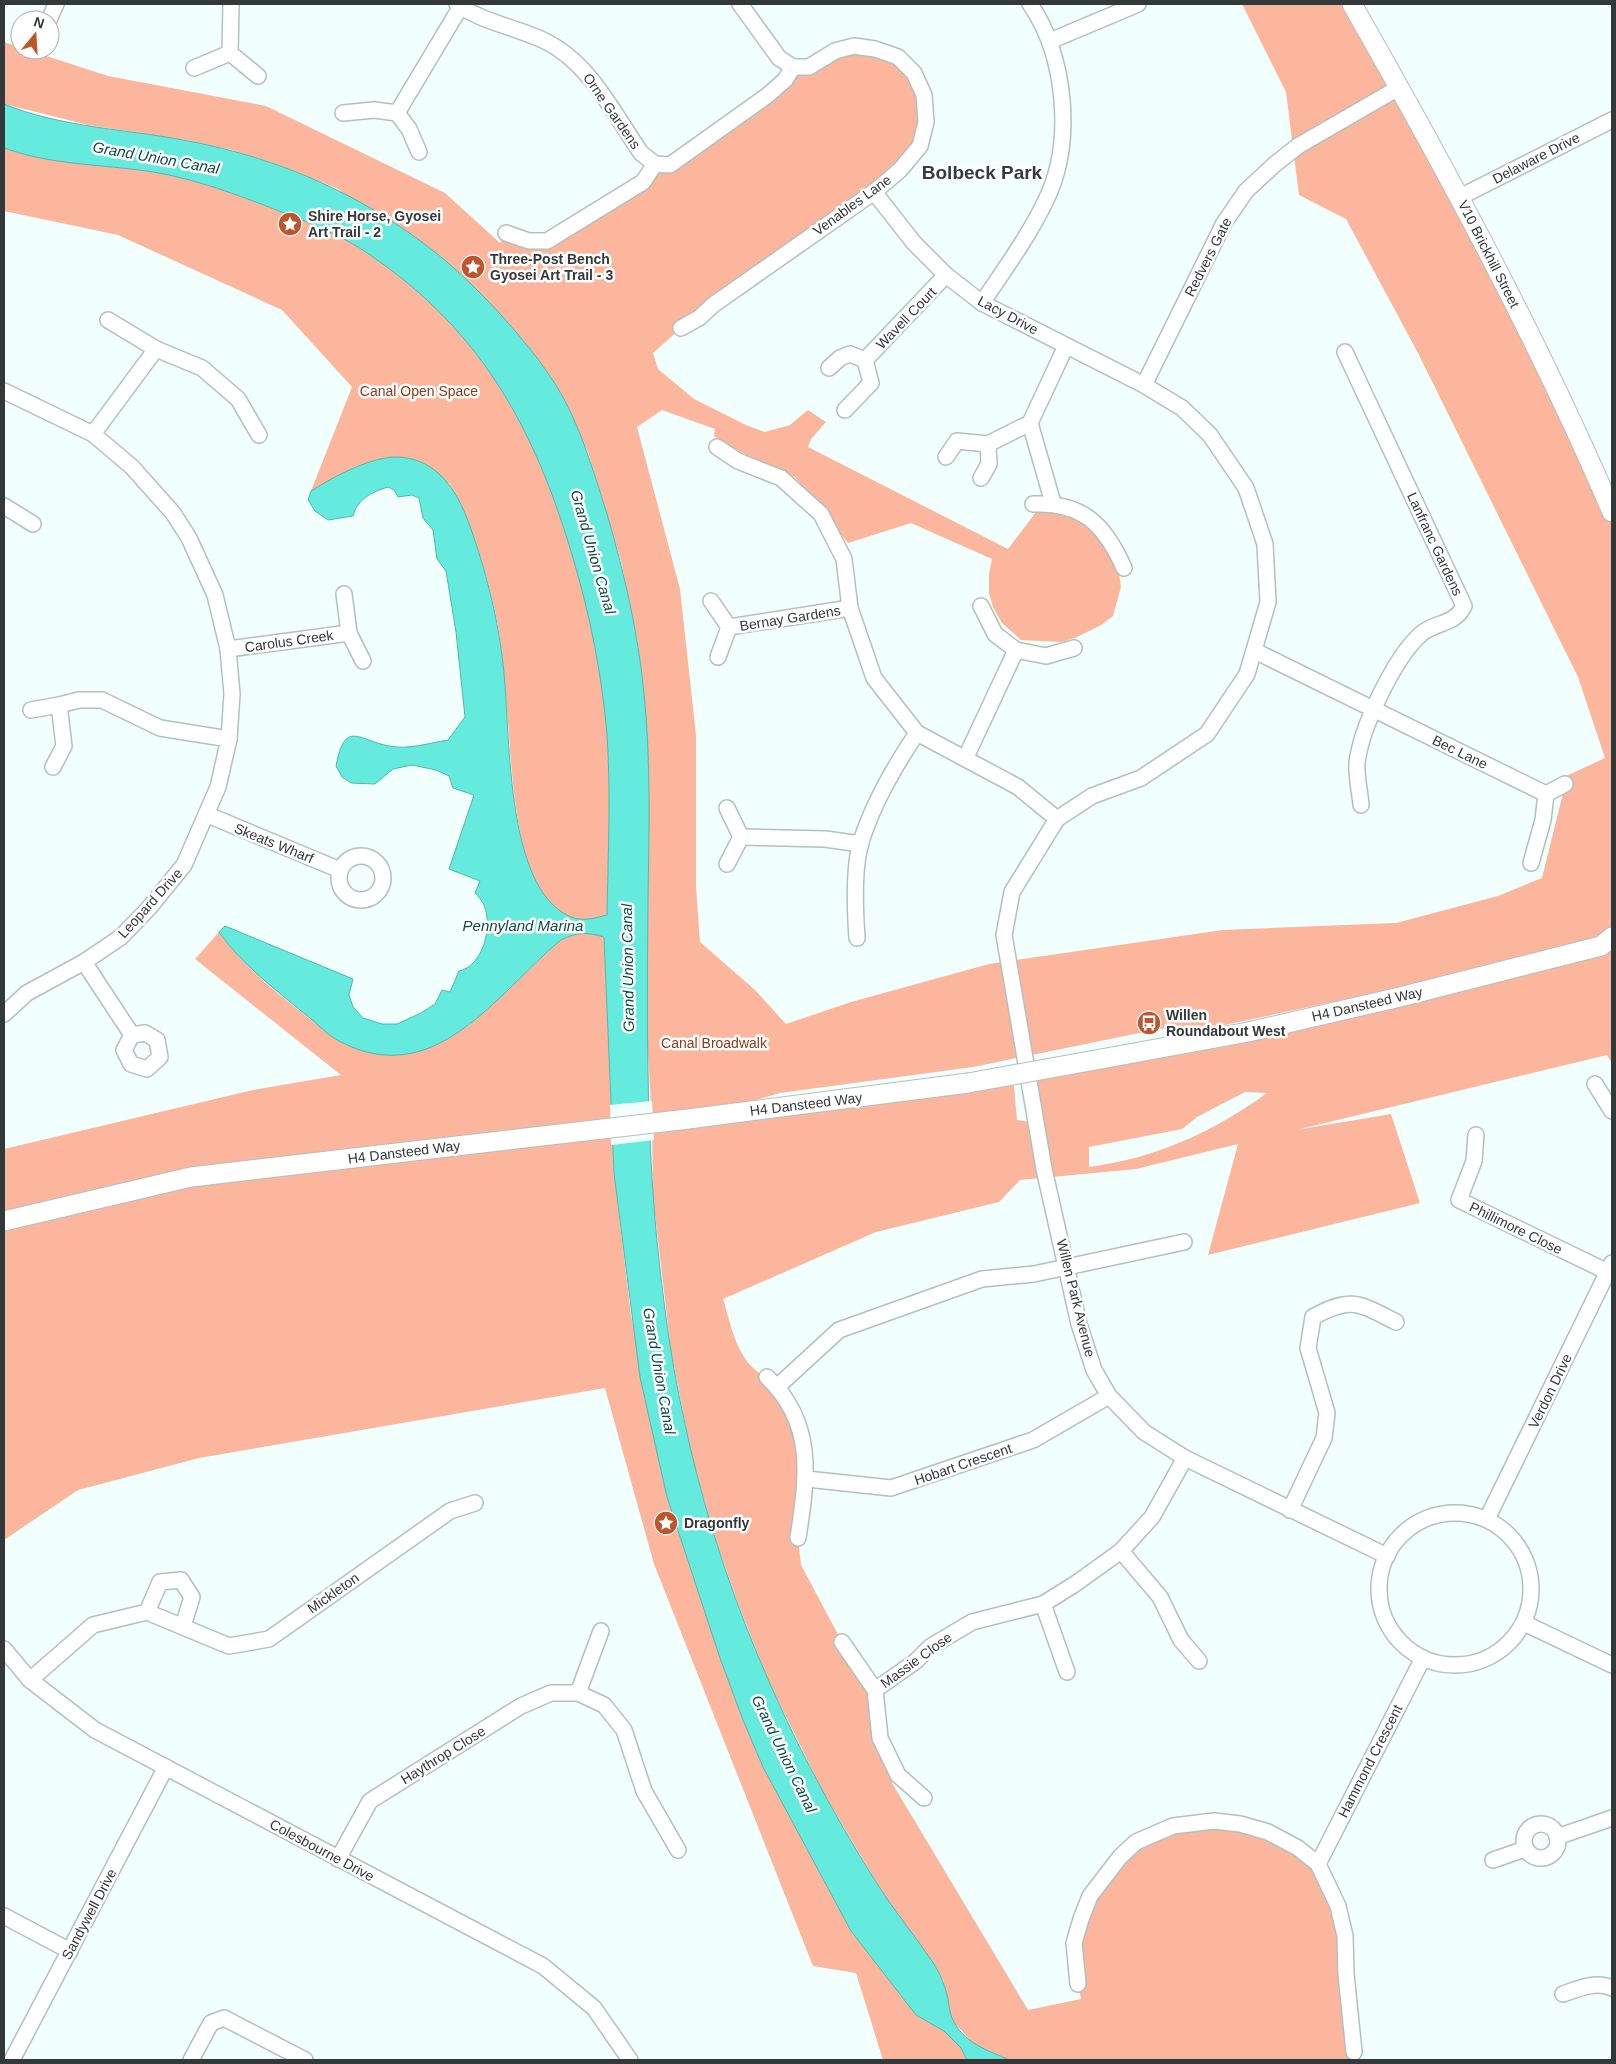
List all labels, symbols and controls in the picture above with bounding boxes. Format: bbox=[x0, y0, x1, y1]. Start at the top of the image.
north arrow bbox=[10, 10, 60, 60]
text: N bbox=[32, 13, 46, 32]
street label: Orne Gardens bbox=[580, 70, 644, 152]
street label: Delaware Drive bbox=[1490, 129, 1582, 187]
water label: Grand Union Canal bbox=[91, 138, 221, 177]
district label: Bolbeck Park bbox=[922, 162, 1043, 183]
street label: Venables Lane bbox=[810, 171, 894, 239]
street label: V10 Brickhill Street bbox=[1455, 198, 1523, 310]
place label: Shire Horse, Gyosei Art Trail - 2 bbox=[308, 208, 441, 240]
place icon: Shire Horse, Gyosei Art Trail - 2 bbox=[277, 211, 303, 237]
street label: Redvers Gate bbox=[1181, 215, 1235, 299]
place label: Three-Post Bench Gyosei Art Trail - 3 bbox=[490, 251, 613, 283]
place icon: Three-Post Bench Gyosei Art Trail - 3 bbox=[460, 254, 486, 280]
street label: Wavell Court bbox=[873, 284, 939, 352]
street label: Lacy Drive bbox=[975, 292, 1041, 338]
park label: Canal Open Space bbox=[360, 383, 478, 399]
water label: Grand Union Canal bbox=[568, 488, 620, 617]
street label: Lanfranc Gardens bbox=[1404, 490, 1466, 598]
street label: Bernay Gardens bbox=[738, 602, 842, 634]
street label: Carolus Creek bbox=[244, 627, 335, 655]
street label: Bec Lane bbox=[1430, 732, 1490, 772]
street label: Skeats Wharf bbox=[232, 820, 316, 866]
street label: Leopard Drive bbox=[115, 865, 186, 941]
water label: Grand Union Canal bbox=[618, 903, 637, 1032]
water label: Pennyland Marina bbox=[463, 917, 583, 934]
street label: H4 Dansteed Way bbox=[1310, 983, 1424, 1025]
place label: Willen Roundabout West bbox=[1166, 1007, 1286, 1039]
bus stop icon: Willen Roundabout West bbox=[1136, 1010, 1162, 1036]
park label: Canal Broadwalk bbox=[661, 1035, 768, 1051]
street label: H4 Dansteed Way bbox=[749, 1089, 863, 1119]
street label: H4 Dansteed Way bbox=[347, 1137, 461, 1167]
street label: Phillimore Close bbox=[1467, 1199, 1565, 1257]
street label: Willen Park Avenue bbox=[1054, 1237, 1098, 1359]
water label: Grand Union Canal bbox=[640, 1306, 679, 1436]
street label: Verdon Drive bbox=[1525, 1351, 1575, 1431]
street label: Hobart Crescent bbox=[912, 1440, 1014, 1488]
place icon: Dragonfly bbox=[653, 1510, 679, 1536]
place label: Dragonfly bbox=[684, 1515, 750, 1531]
street label: Mickleton bbox=[304, 1569, 362, 1617]
street label: Massie Close bbox=[877, 1629, 955, 1691]
water label: Grand Union Canal bbox=[749, 1692, 821, 1816]
street label: Hammond Crescent bbox=[1335, 1702, 1405, 1820]
street label: Haythrop Close bbox=[398, 1723, 488, 1787]
street label: Colesbourne Drive bbox=[267, 1816, 377, 1884]
street label: Sandywell Drive bbox=[58, 1866, 120, 1962]

